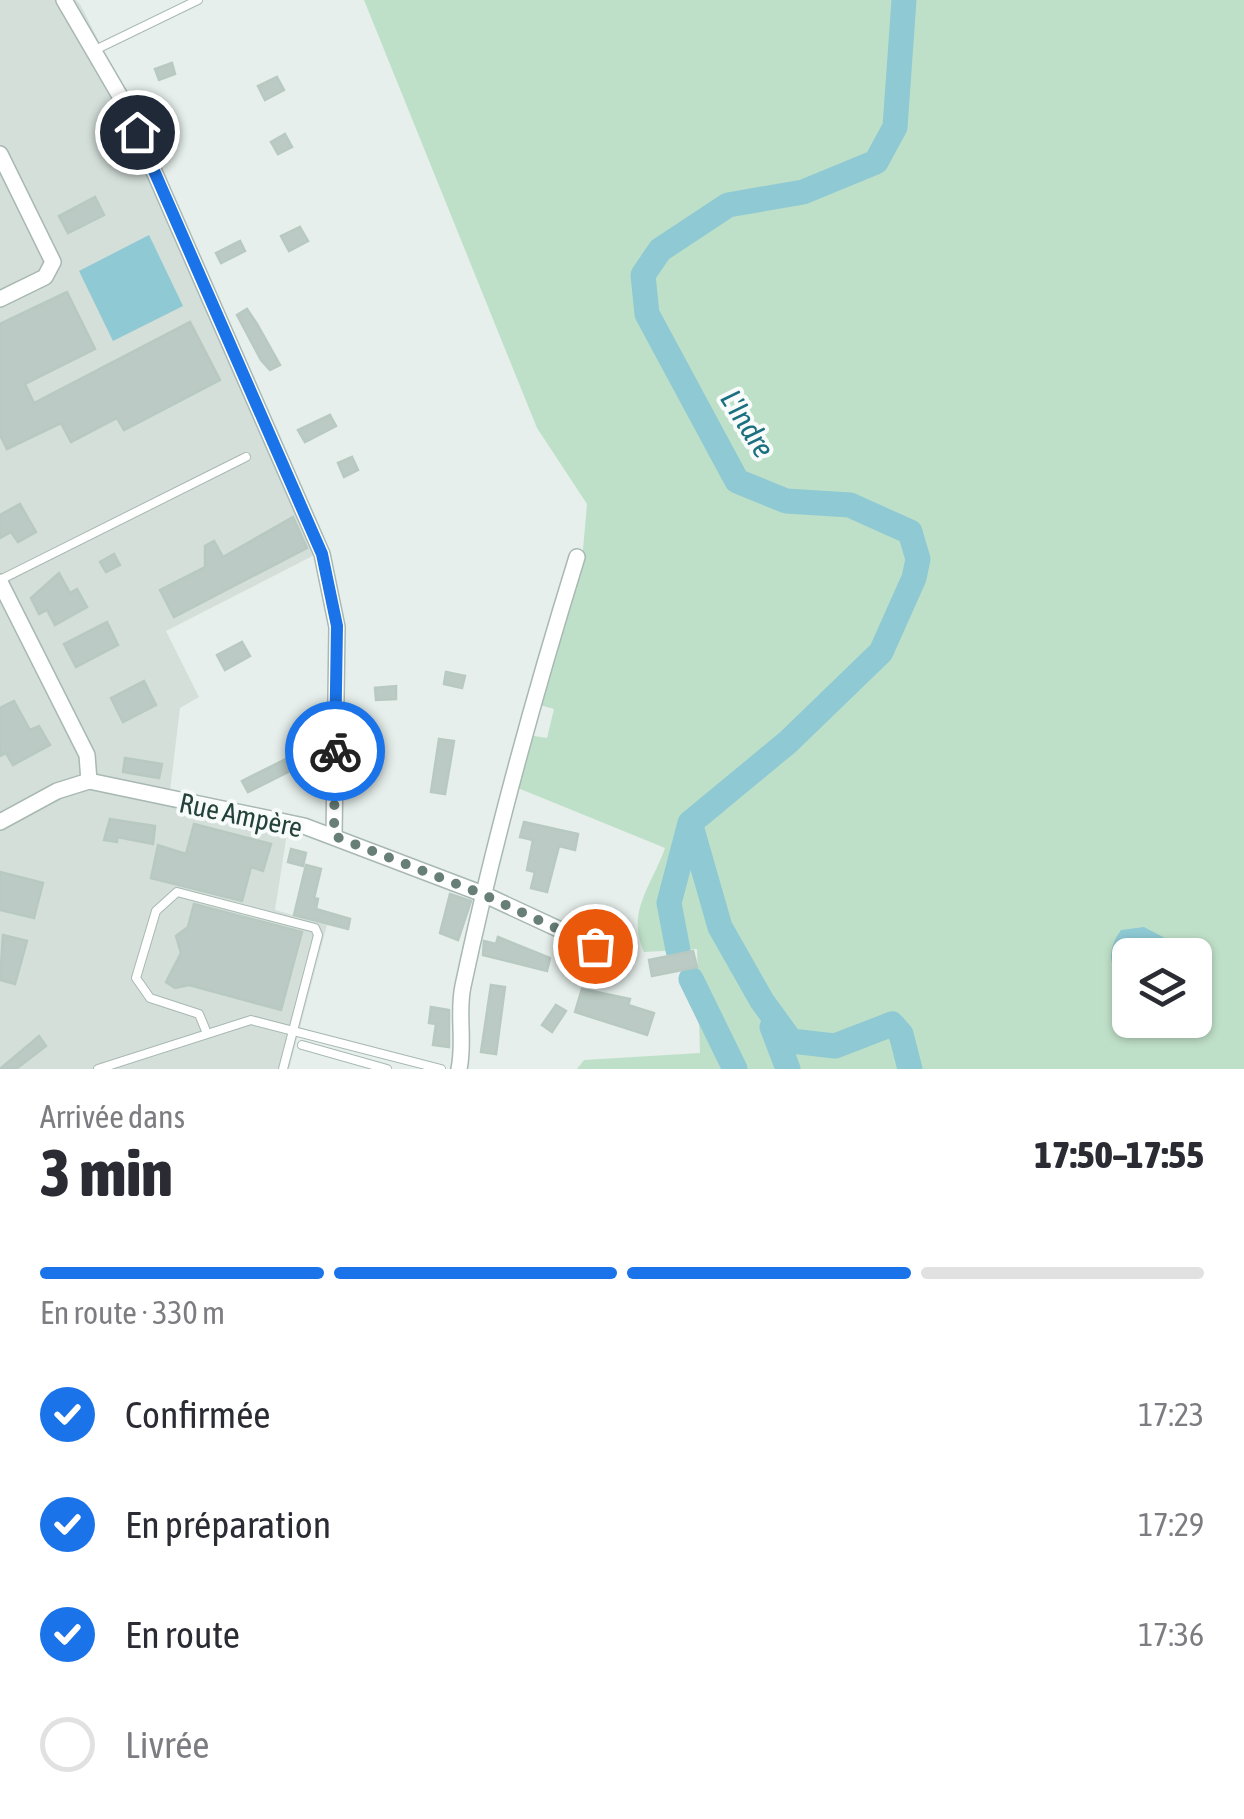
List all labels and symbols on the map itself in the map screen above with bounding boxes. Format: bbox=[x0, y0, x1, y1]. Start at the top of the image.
pin bbox=[95, 90, 180, 175]
water label: L'Indre bbox=[714, 383, 782, 463]
courier bbox=[285, 701, 385, 801]
street label: Rue Ampère bbox=[177, 786, 305, 844]
pin bbox=[553, 904, 638, 989]

